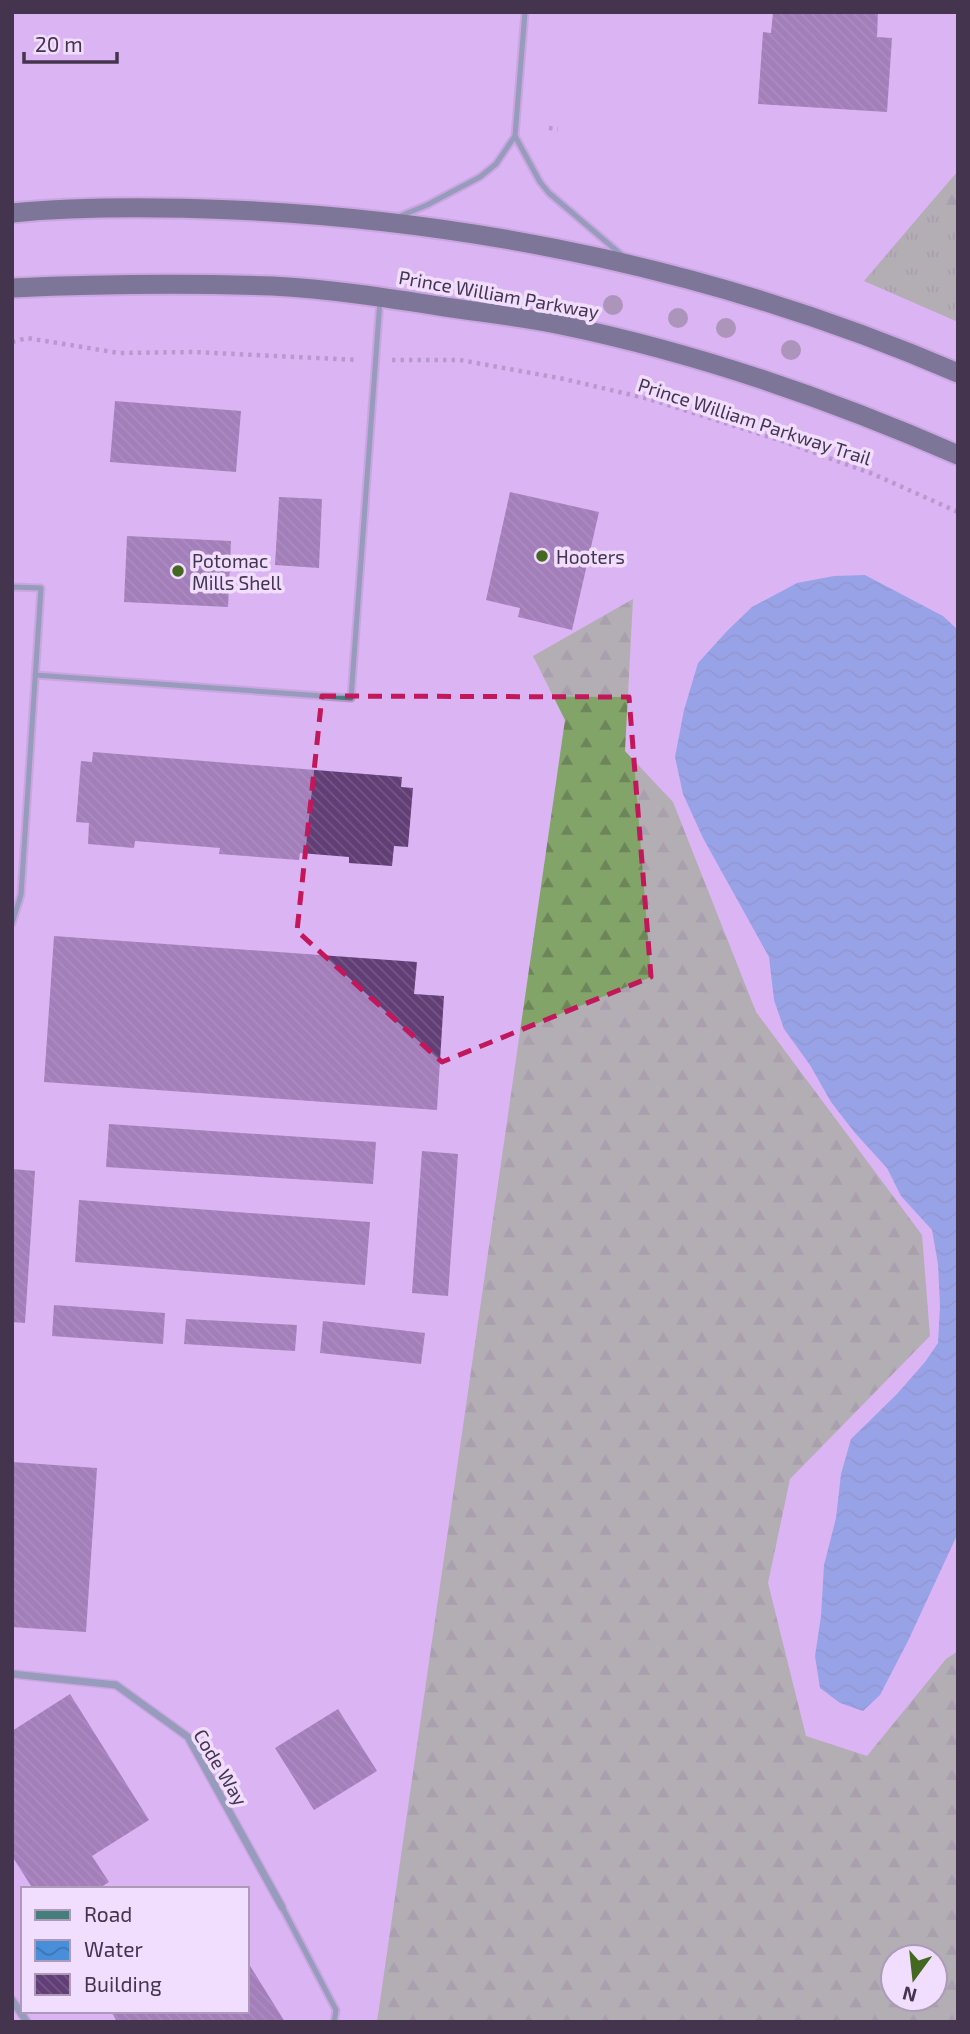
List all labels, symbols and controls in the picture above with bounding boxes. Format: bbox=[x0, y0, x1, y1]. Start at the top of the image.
scale bar bbox=[24, 21, 117, 65]
text: 20 m bbox=[35, 31, 83, 56]
street label: Prince William Parkway bbox=[397, 265, 601, 323]
street label: Prince William Parkway Trail bbox=[635, 372, 875, 470]
place label: Hooters bbox=[556, 545, 625, 568]
marker: Hooters bbox=[534, 548, 550, 564]
place label: Potomac Mills Shell bbox=[192, 549, 282, 594]
marker: Potomac Mills Shell bbox=[170, 563, 186, 579]
street label: Code Way bbox=[189, 1725, 253, 1809]
legend bbox=[21, 1887, 248, 2013]
text: Road bbox=[84, 1901, 132, 1926]
text: Water bbox=[84, 1936, 143, 1961]
north arrow bbox=[879, 1943, 949, 2013]
text: Building bbox=[84, 1971, 162, 1996]
text: N bbox=[900, 1982, 919, 2008]

